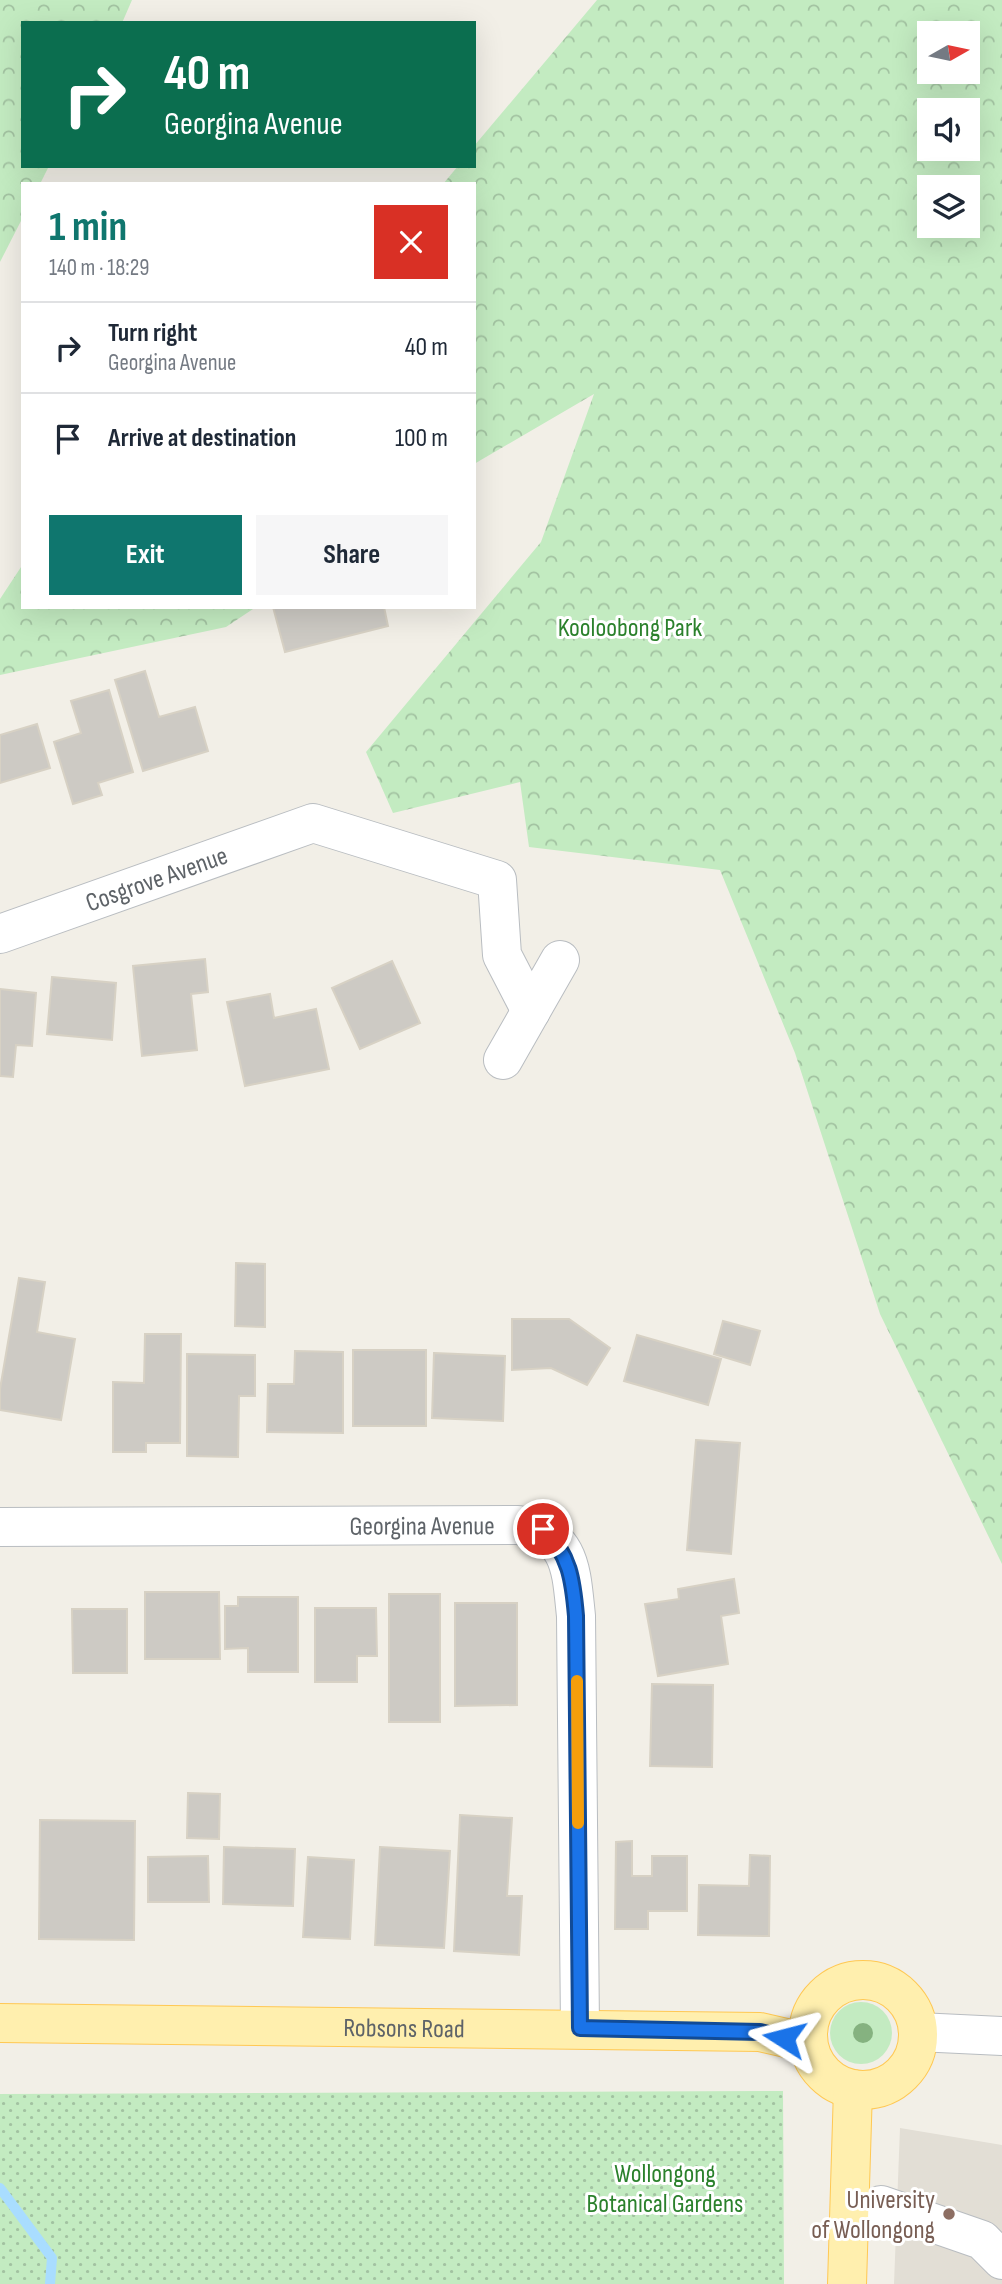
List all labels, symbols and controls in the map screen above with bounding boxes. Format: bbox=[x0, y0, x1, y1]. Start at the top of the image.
north arrow bbox=[917, 21, 980, 84]
map controls bbox=[917, 21, 980, 238]
text: 40 m bbox=[164, 45, 250, 104]
icon: right bbox=[49, 49, 140, 140]
button: sound bbox=[917, 98, 980, 161]
text: Georgina Avenue bbox=[164, 105, 343, 144]
button: layers bbox=[917, 175, 980, 238]
text: 1 min bbox=[49, 202, 127, 253]
button: close bbox=[374, 205, 448, 279]
text: 140 m · 18:29 bbox=[49, 254, 149, 282]
text: Turn right bbox=[108, 318, 197, 349]
icon: right bbox=[49, 329, 87, 367]
text: 40 m bbox=[405, 332, 448, 363]
text: Georgina Avenue bbox=[108, 349, 236, 377]
icon: arrive bbox=[49, 420, 87, 458]
text: Arrive at destination bbox=[108, 423, 296, 454]
text: 100 m bbox=[395, 423, 448, 454]
button: Exit bbox=[49, 515, 242, 595]
button: Share bbox=[256, 515, 448, 595]
park label: Kooloobong Park bbox=[558, 613, 702, 644]
street label: Cosgrove Avenue bbox=[82, 841, 232, 919]
pin bbox=[513, 1499, 573, 1559]
icon: arrive bbox=[524, 1510, 562, 1548]
street label: Georgina Avenue bbox=[349, 1511, 495, 1543]
position arrow bbox=[747, 2001, 821, 2075]
street label: Robsons Road bbox=[343, 2013, 465, 2046]
park label: Wollongong Botanical Gardens bbox=[587, 2159, 743, 2220]
place label: University of Wollongong bbox=[811, 2185, 935, 2246]
marker: University of Wollongong bbox=[941, 2206, 957, 2222]

